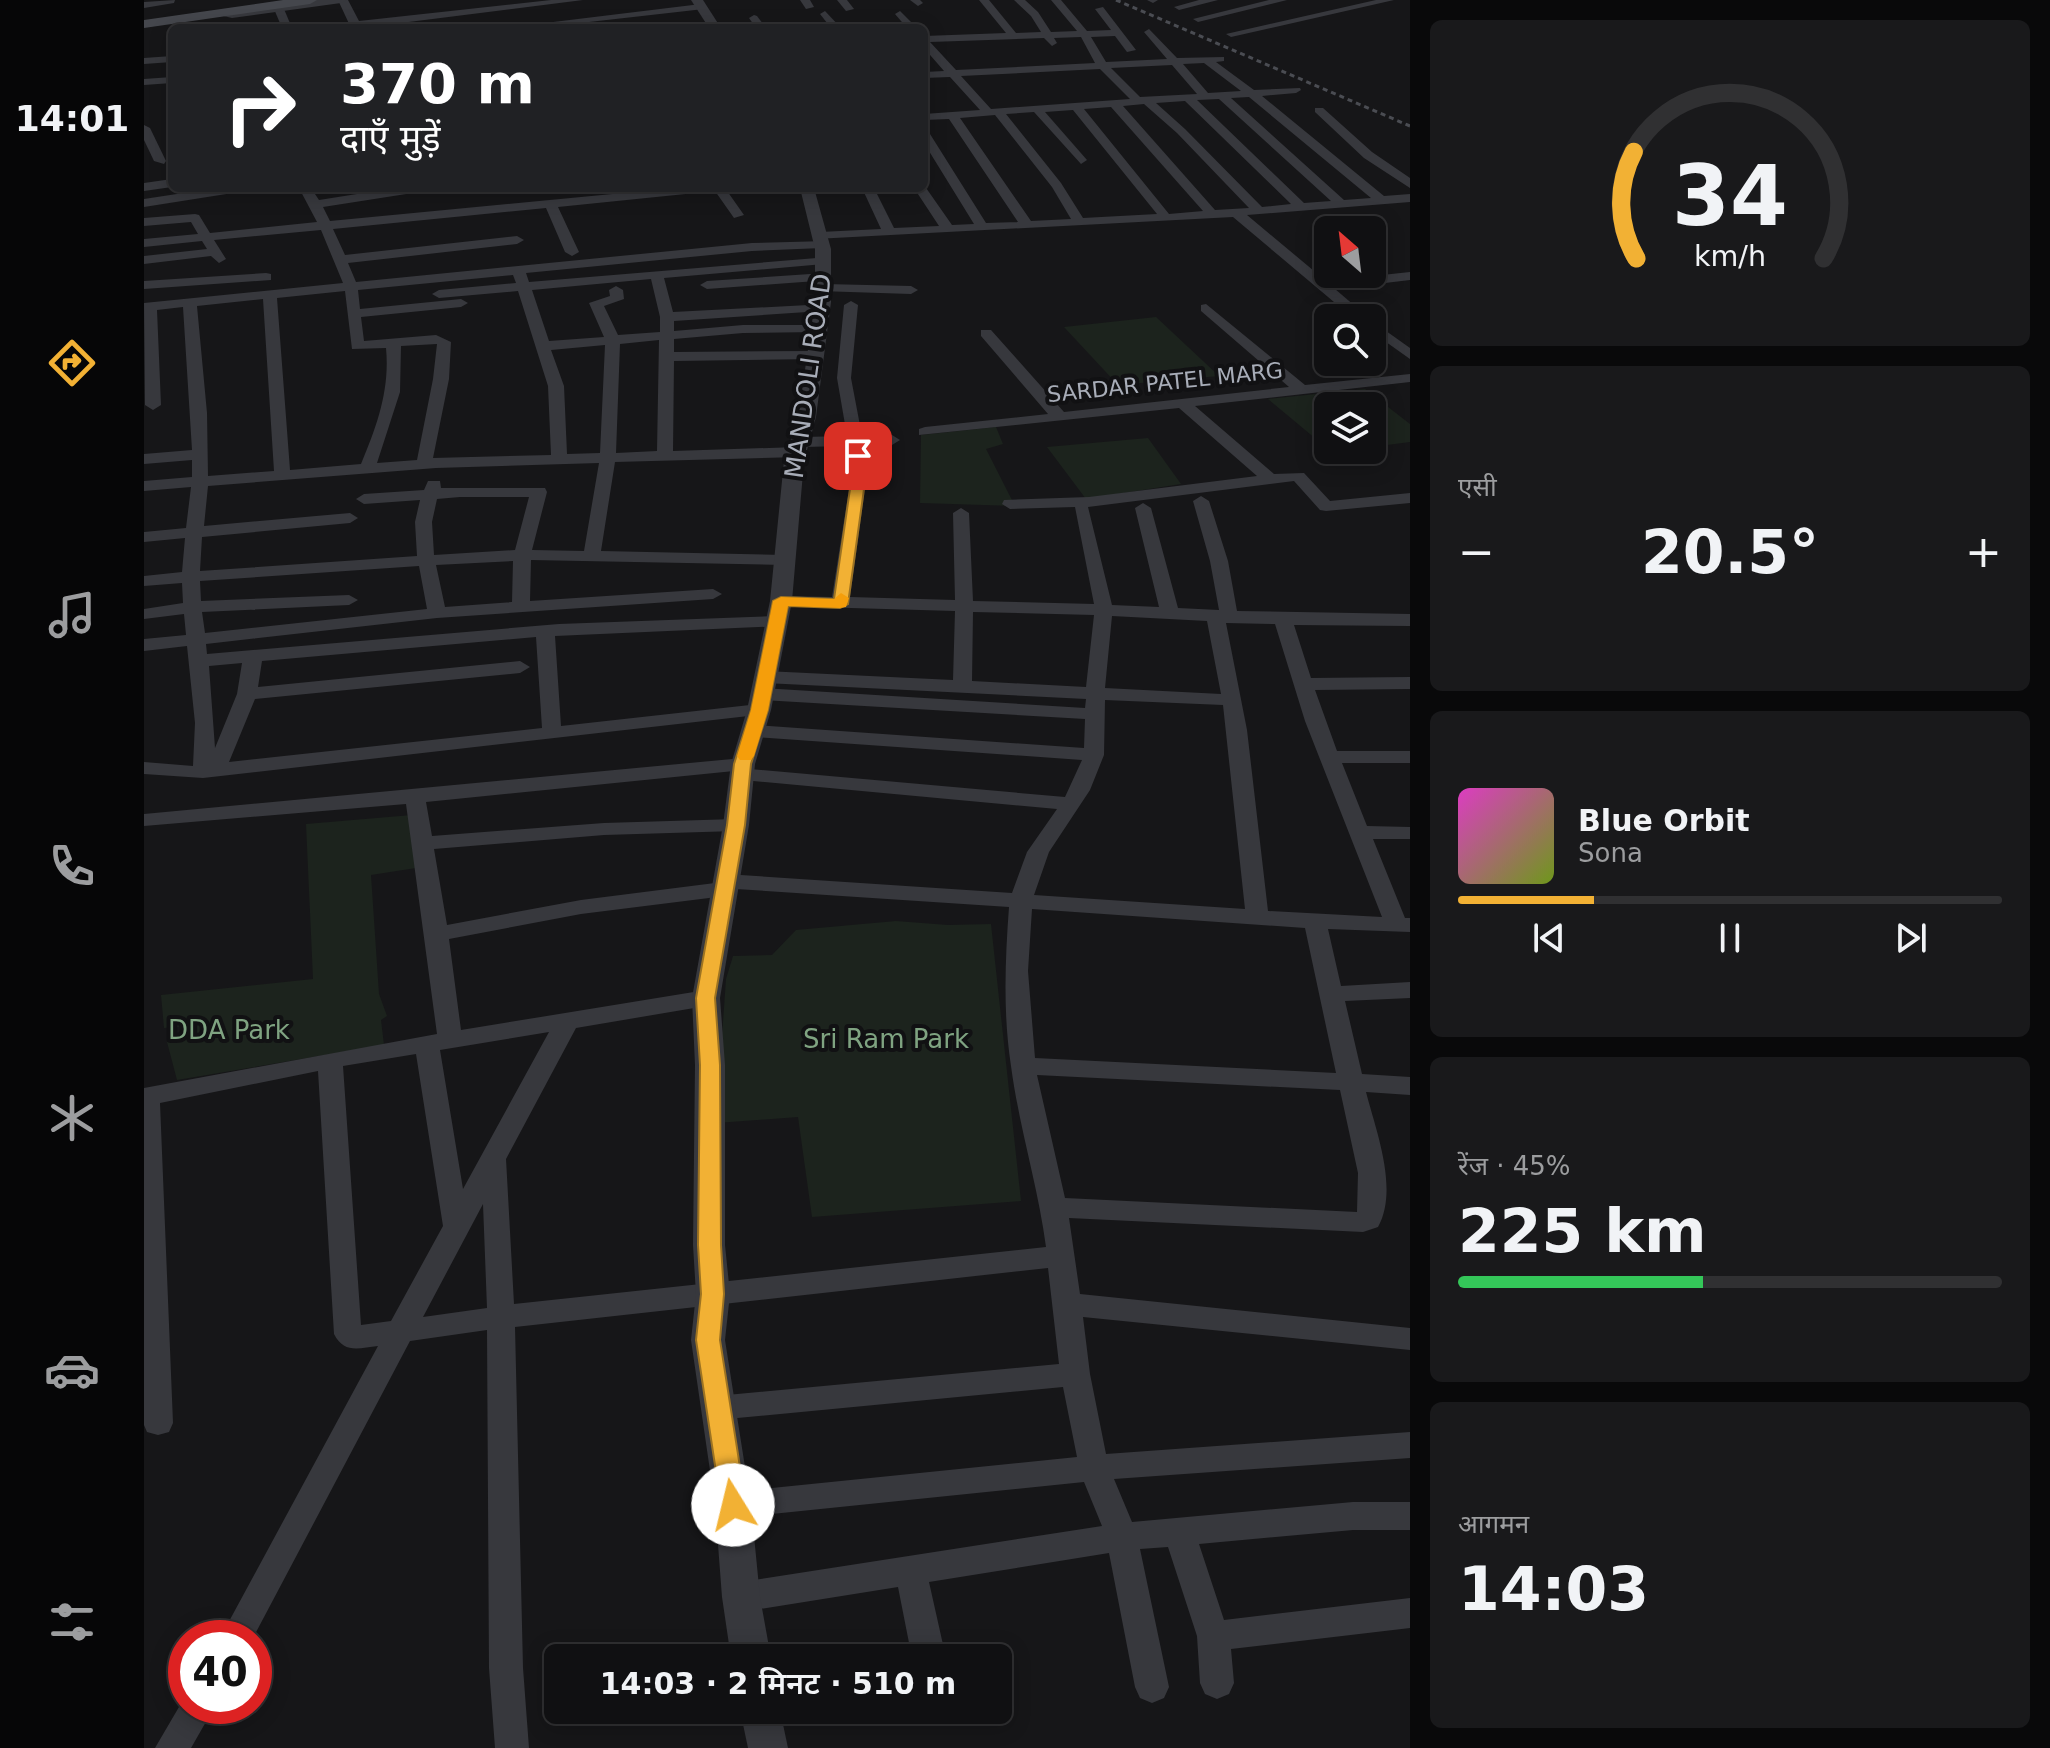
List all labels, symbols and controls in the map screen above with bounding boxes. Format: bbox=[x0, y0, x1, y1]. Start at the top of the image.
text: 370 m bbox=[340, 51, 535, 116]
icon: right bbox=[208, 56, 312, 160]
text: 14:01 bbox=[15, 98, 129, 139]
text: दाएँ मुड़ें bbox=[340, 118, 441, 159]
text: 34 bbox=[1672, 147, 1788, 244]
north arrow bbox=[1314, 216, 1386, 288]
map controls bbox=[1314, 216, 1386, 464]
text: km/h bbox=[1694, 239, 1766, 273]
street label: MANDOLI ROAD bbox=[779, 272, 837, 480]
button: search bbox=[1314, 304, 1386, 376]
icon: directions bbox=[44, 335, 100, 391]
street label: SARDAR PATEL MARG bbox=[1046, 358, 1284, 407]
button: layers bbox=[1314, 392, 1386, 464]
pin bbox=[824, 422, 892, 490]
icon: arrive bbox=[836, 434, 880, 478]
text: एसी bbox=[1458, 472, 1497, 502]
text: 20.5° bbox=[1641, 517, 1819, 587]
text: − bbox=[1458, 526, 1495, 577]
text: + bbox=[1965, 526, 2002, 577]
icon: music bbox=[44, 587, 100, 643]
text: Blue Orbit bbox=[1578, 803, 1750, 838]
icon: phone bbox=[44, 838, 100, 894]
text: Sona bbox=[1578, 838, 1643, 868]
icon: previous bbox=[1527, 916, 1571, 960]
icon: pause bbox=[1708, 916, 1752, 960]
icon: next bbox=[1889, 916, 1933, 960]
park label: DDA Park bbox=[168, 1015, 290, 1045]
park label: Sri Ram Park bbox=[803, 1024, 969, 1054]
icon: climate bbox=[44, 1090, 100, 1146]
text: रेंज · 45% bbox=[1458, 1151, 1571, 1181]
text: 225 km bbox=[1458, 1196, 1707, 1266]
icon: car bbox=[44, 1342, 100, 1398]
position arrow bbox=[691, 1463, 775, 1547]
text: आगमन bbox=[1458, 1509, 1529, 1539]
text: 14:03 bbox=[1458, 1554, 1649, 1624]
icon: filters bbox=[44, 1594, 100, 1650]
speed limit sign: 40 bbox=[168, 1620, 272, 1724]
text: 14:03 · 2 मिनट · 510 m bbox=[600, 1666, 956, 1701]

